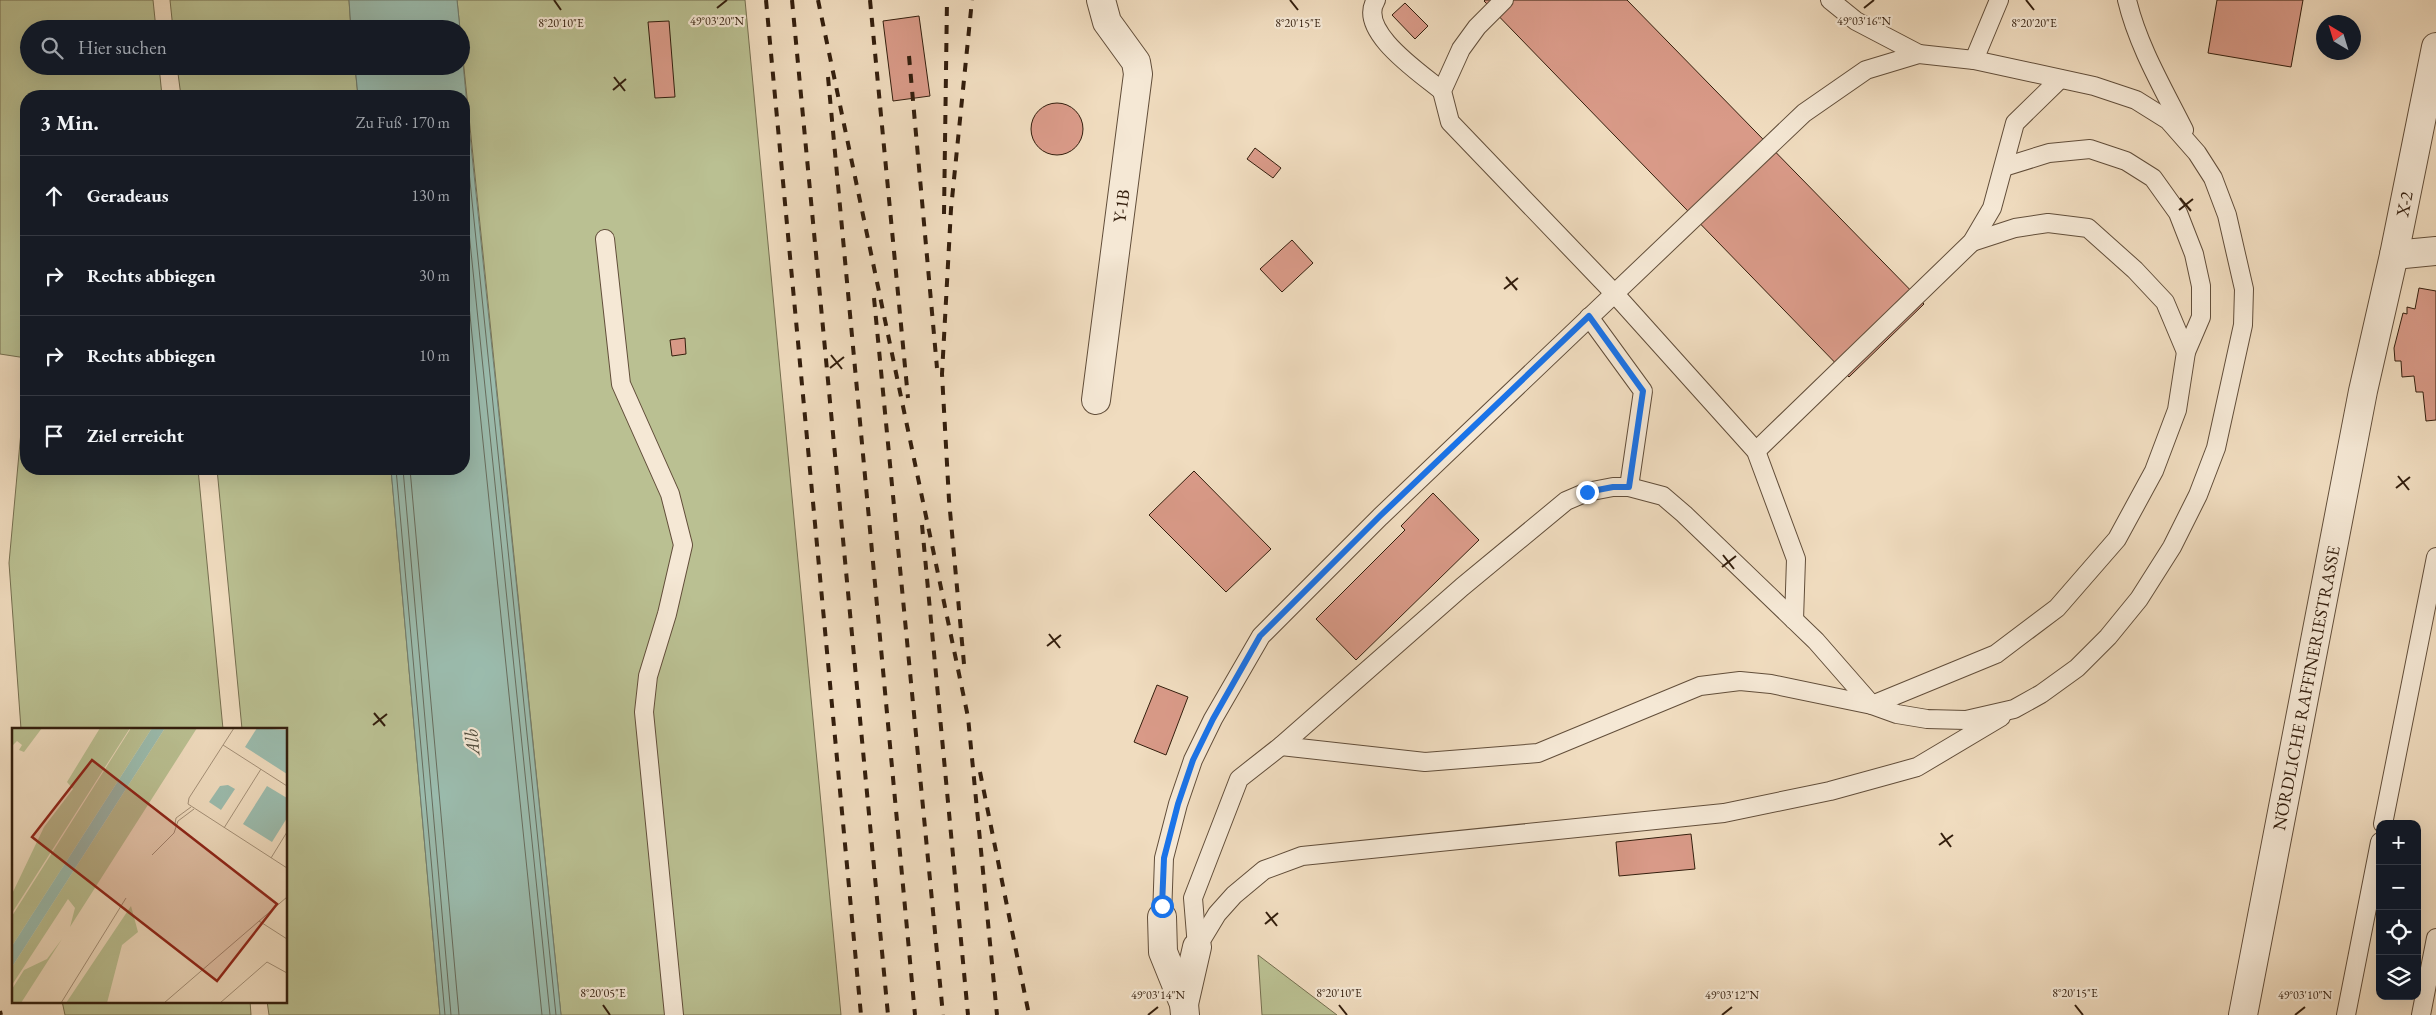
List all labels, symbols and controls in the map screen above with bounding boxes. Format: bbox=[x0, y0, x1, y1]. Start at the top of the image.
text: 49°03'20"N bbox=[690, 13, 744, 29]
text: 49°03'16"N bbox=[1837, 13, 1891, 29]
text: 8°20'10"E bbox=[538, 15, 584, 31]
text: 8°20'15"E bbox=[1275, 15, 1321, 31]
text: 8°20'20"E bbox=[2011, 15, 2057, 31]
north arrow bbox=[2316, 15, 2361, 60]
search box bbox=[20, 20, 470, 75]
icon: search bbox=[38, 34, 66, 62]
text: Hier suchen bbox=[78, 35, 167, 60]
text: 3 Min. bbox=[40, 109, 99, 136]
text: Zu Fuß · 170 m bbox=[356, 112, 450, 133]
icon: ahead bbox=[40, 182, 68, 210]
text: Geradeaus bbox=[87, 183, 169, 208]
text: 130 m bbox=[411, 185, 450, 206]
street label: Y-1B bbox=[1107, 188, 1135, 224]
street label: X-2 bbox=[2390, 189, 2418, 220]
icon: right bbox=[40, 262, 68, 290]
text: Rechts abbiegen bbox=[87, 263, 216, 288]
text: 30 m bbox=[419, 265, 450, 286]
icon: right bbox=[40, 342, 68, 370]
text: Rechts abbiegen bbox=[87, 343, 216, 368]
text: 10 m bbox=[419, 345, 450, 366]
icon: arrive bbox=[40, 422, 68, 450]
text: Ziel erreicht bbox=[87, 423, 184, 448]
route end bbox=[1576, 481, 1599, 504]
street label: NÖRDLICHE RAFFINERIESTRASSE bbox=[2267, 544, 2345, 832]
water label: Alb bbox=[458, 727, 486, 758]
inset map bbox=[12, 728, 288, 1002]
map controls bbox=[2376, 820, 2421, 1000]
button: + bbox=[2376, 820, 2421, 865]
button: − bbox=[2376, 865, 2421, 910]
route start bbox=[1151, 895, 1174, 918]
button: locate bbox=[2376, 910, 2421, 955]
button: layers bbox=[2376, 955, 2421, 1000]
text: 8°20'05"E bbox=[580, 985, 626, 1001]
text: 8°20'10"E bbox=[1316, 985, 1362, 1001]
text: 8°20'15"E bbox=[2052, 985, 2098, 1001]
text: 49°03'14"N bbox=[1131, 987, 1185, 1003]
text: 49°03'12"N bbox=[1705, 987, 1759, 1003]
text: 49°03'10"N bbox=[2278, 987, 2332, 1003]

